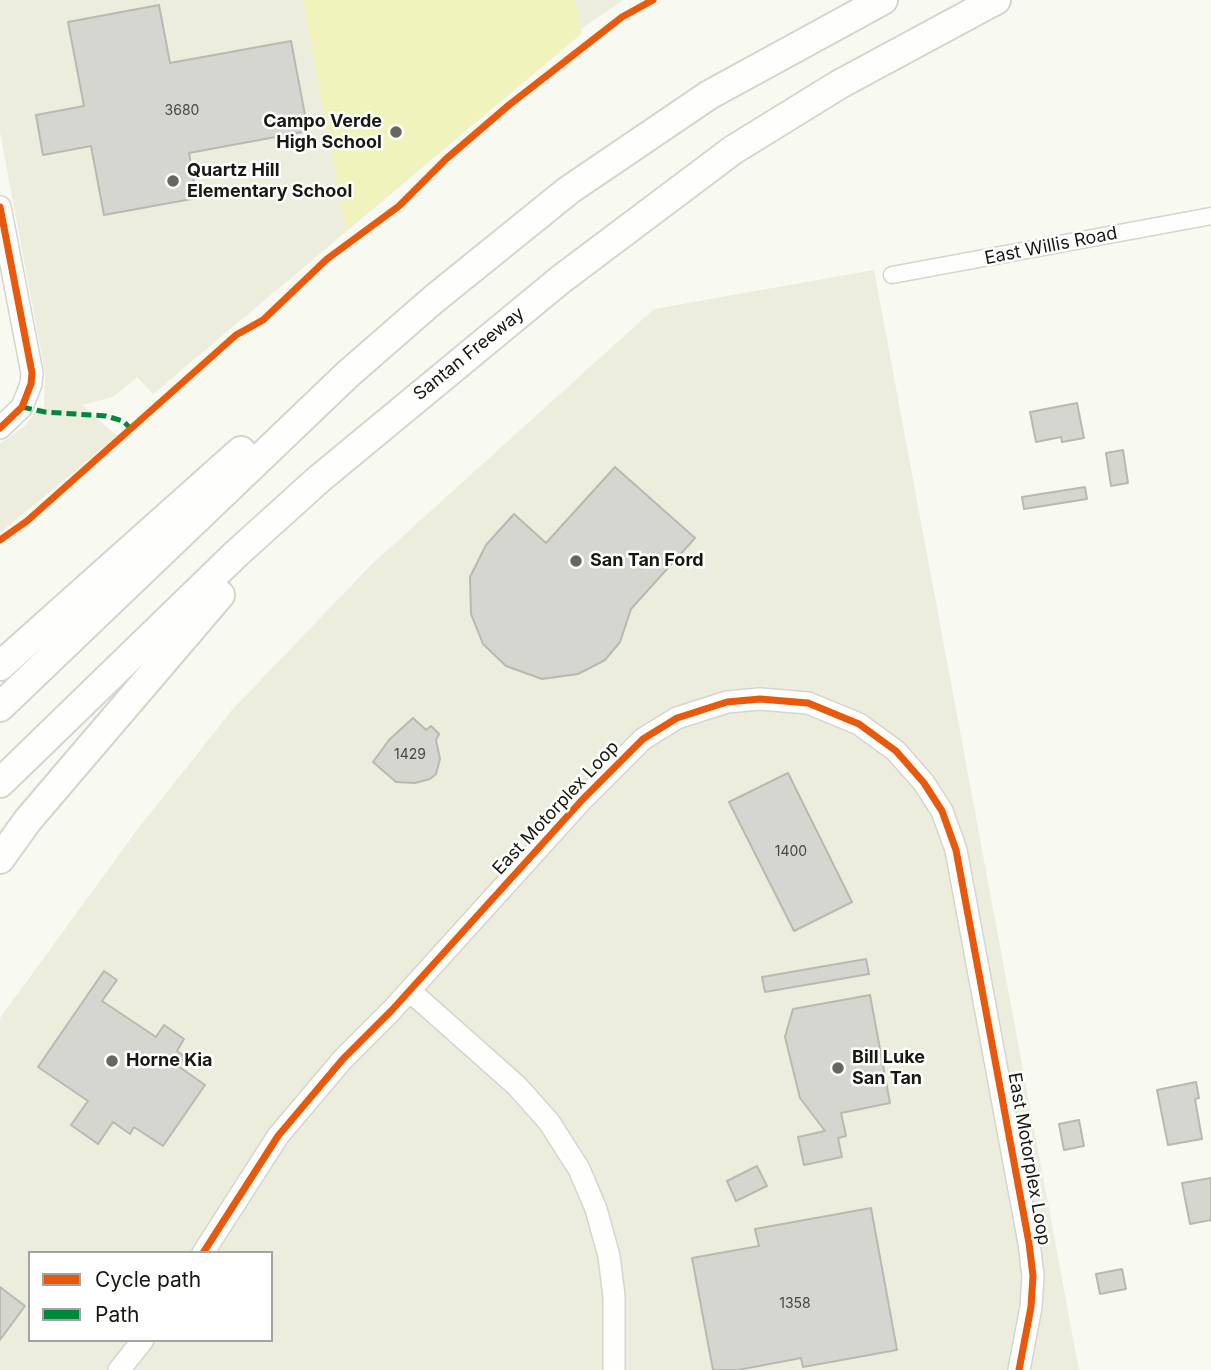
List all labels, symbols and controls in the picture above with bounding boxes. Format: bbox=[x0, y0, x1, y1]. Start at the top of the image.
house number: 3680 bbox=[165, 103, 199, 119]
place label: Campo Verde High School bbox=[263, 111, 382, 154]
marker: Campo Verde High School bbox=[388, 124, 404, 140]
place label: Quartz Hill Elementary School bbox=[187, 160, 352, 202]
marker: Quartz Hill Elementary School bbox=[165, 173, 181, 189]
street label: East Willis Road bbox=[983, 223, 1119, 269]
street label: Santan Freeway bbox=[409, 303, 529, 405]
place label: San Tan Ford bbox=[590, 550, 704, 572]
marker: San Tan Ford bbox=[568, 553, 584, 569]
street label: East Motorplex Loop bbox=[488, 737, 624, 879]
house number: 1429 bbox=[394, 747, 426, 763]
house number: 1400 bbox=[775, 844, 807, 860]
place label: Bill Luke San Tan bbox=[852, 1047, 925, 1090]
place label: Horne Kia bbox=[126, 1050, 213, 1072]
marker: Horne Kia bbox=[104, 1053, 120, 1069]
marker: Bill Luke San Tan bbox=[830, 1060, 846, 1076]
street label: East Motorplex Loop bbox=[1003, 1071, 1055, 1247]
legend bbox=[28, 1251, 273, 1342]
text: Cycle path bbox=[95, 1267, 201, 1292]
house number: 1358 bbox=[779, 1296, 811, 1312]
text: Path bbox=[95, 1302, 140, 1327]

